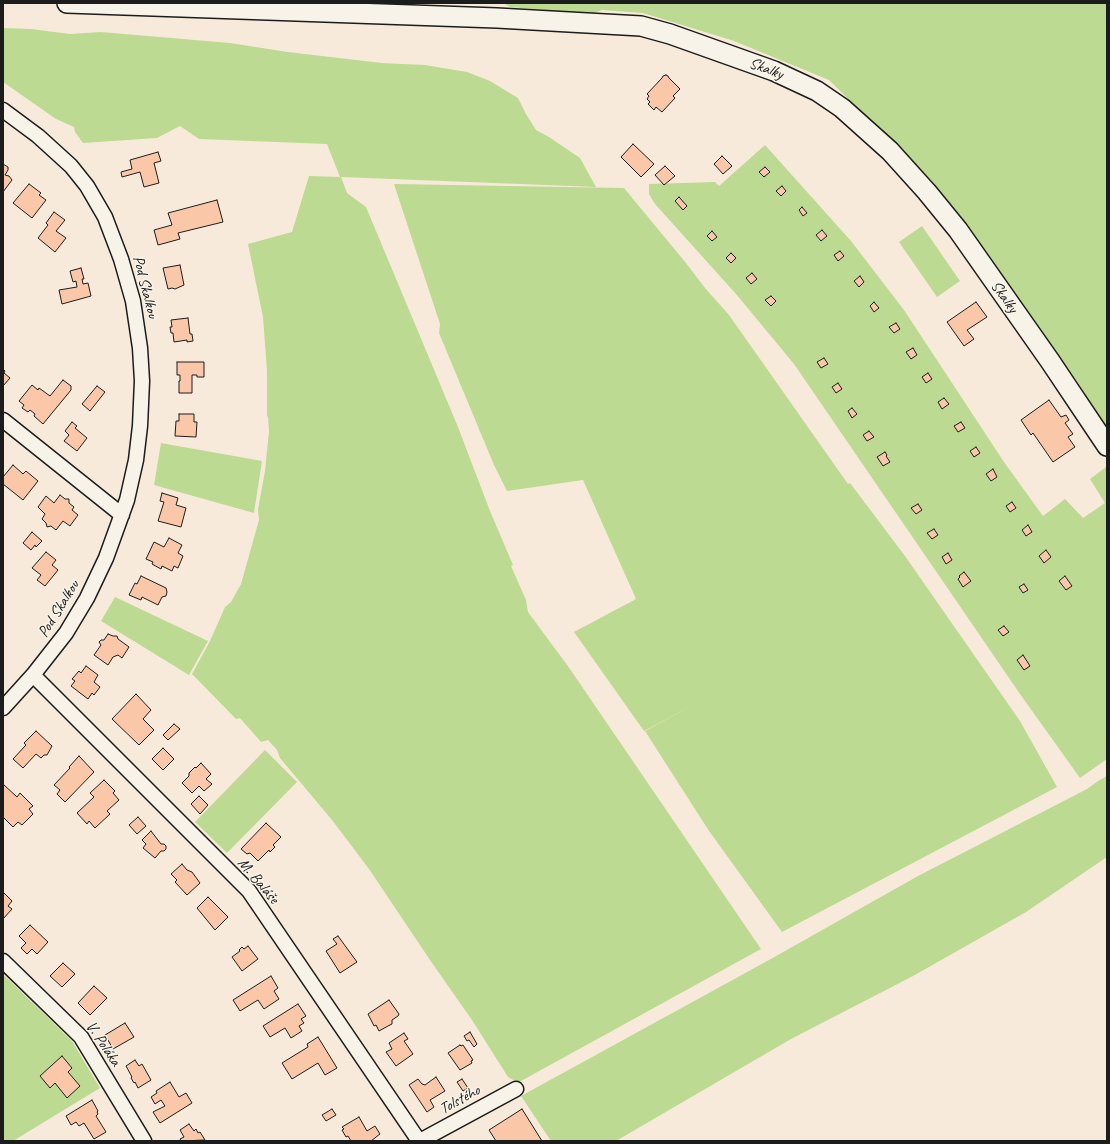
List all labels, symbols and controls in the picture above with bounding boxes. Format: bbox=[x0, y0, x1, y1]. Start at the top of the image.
street label: Skalky bbox=[746, 54, 786, 84]
street label: Pod Skalkou bbox=[128, 254, 162, 320]
street label: Skalky bbox=[986, 277, 1022, 317]
street label: Pod Skalkou bbox=[34, 577, 84, 641]
street label: M. Baláše bbox=[233, 854, 283, 908]
street label: V. Poláka bbox=[81, 1018, 125, 1070]
street label: Tolstého bbox=[436, 1081, 484, 1119]

